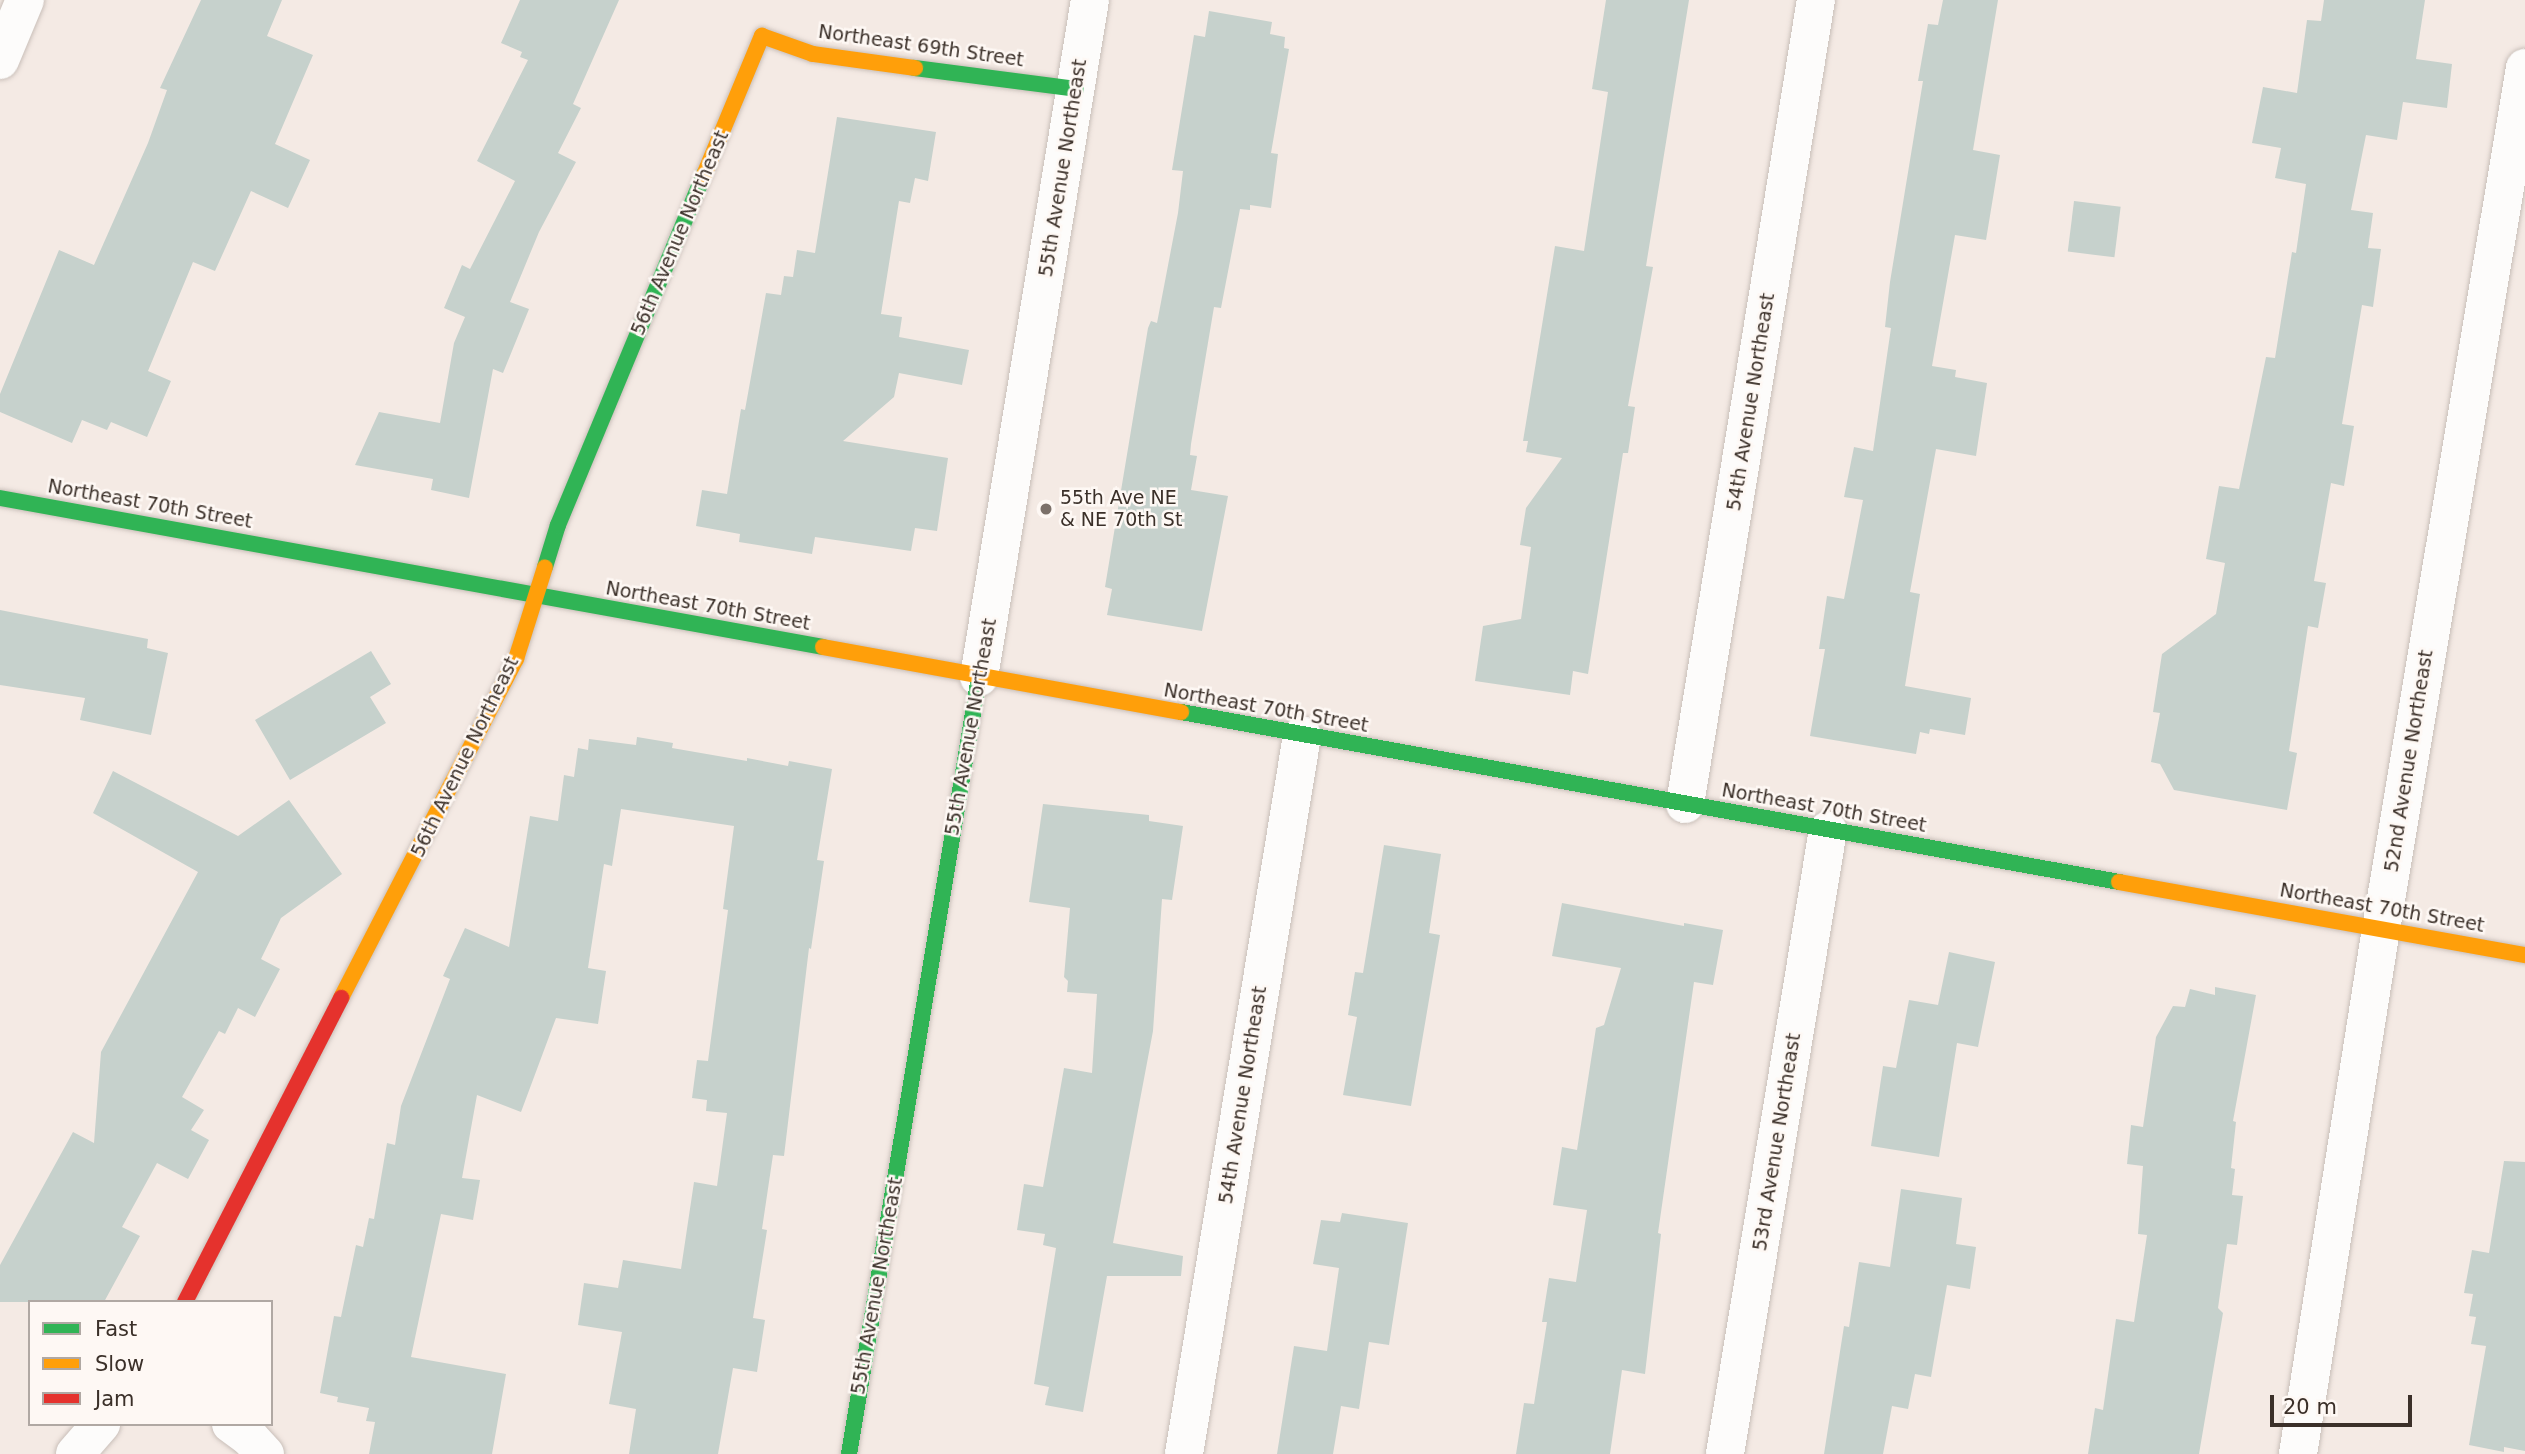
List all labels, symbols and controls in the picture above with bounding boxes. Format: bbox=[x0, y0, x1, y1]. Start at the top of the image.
street label: Northeast 69th Street bbox=[817, 20, 1025, 72]
street label: 55th Avenue Northeast bbox=[1035, 57, 1091, 279]
street label: 56th Avenue Northeast bbox=[626, 127, 734, 339]
street label: 54th Avenue Northeast bbox=[1723, 291, 1779, 513]
street label: Northeast 70th Street bbox=[46, 475, 254, 533]
place label: 55th Ave NE & NE 70th St bbox=[1060, 487, 1182, 531]
marker: 55th Ave NE & NE 70th St bbox=[1038, 501, 1054, 517]
street label: Northeast 70th Street bbox=[604, 577, 812, 635]
street label: 55th Avenue Northeast bbox=[941, 617, 1001, 837]
street label: 52nd Avenue Northeast bbox=[2380, 648, 2438, 874]
street label: 56th Avenue Northeast bbox=[406, 653, 524, 861]
street label: Northeast 70th Street bbox=[1162, 679, 1370, 737]
street label: Northeast 70th Street bbox=[1720, 779, 1928, 837]
street label: Northeast 70th Street bbox=[2278, 879, 2486, 937]
street label: 54th Avenue Northeast bbox=[1215, 984, 1271, 1206]
street label: 53rd Avenue Northeast bbox=[1749, 1031, 1805, 1253]
street label: 55th Avenue Northeast bbox=[847, 1176, 907, 1396]
legend bbox=[28, 1300, 273, 1426]
text: Fast bbox=[95, 1317, 137, 1341]
text: Slow bbox=[95, 1352, 144, 1376]
scale bar bbox=[2273, 1380, 2415, 1424]
text: Jam bbox=[95, 1387, 135, 1411]
text: 20 m bbox=[2283, 1395, 2337, 1419]

